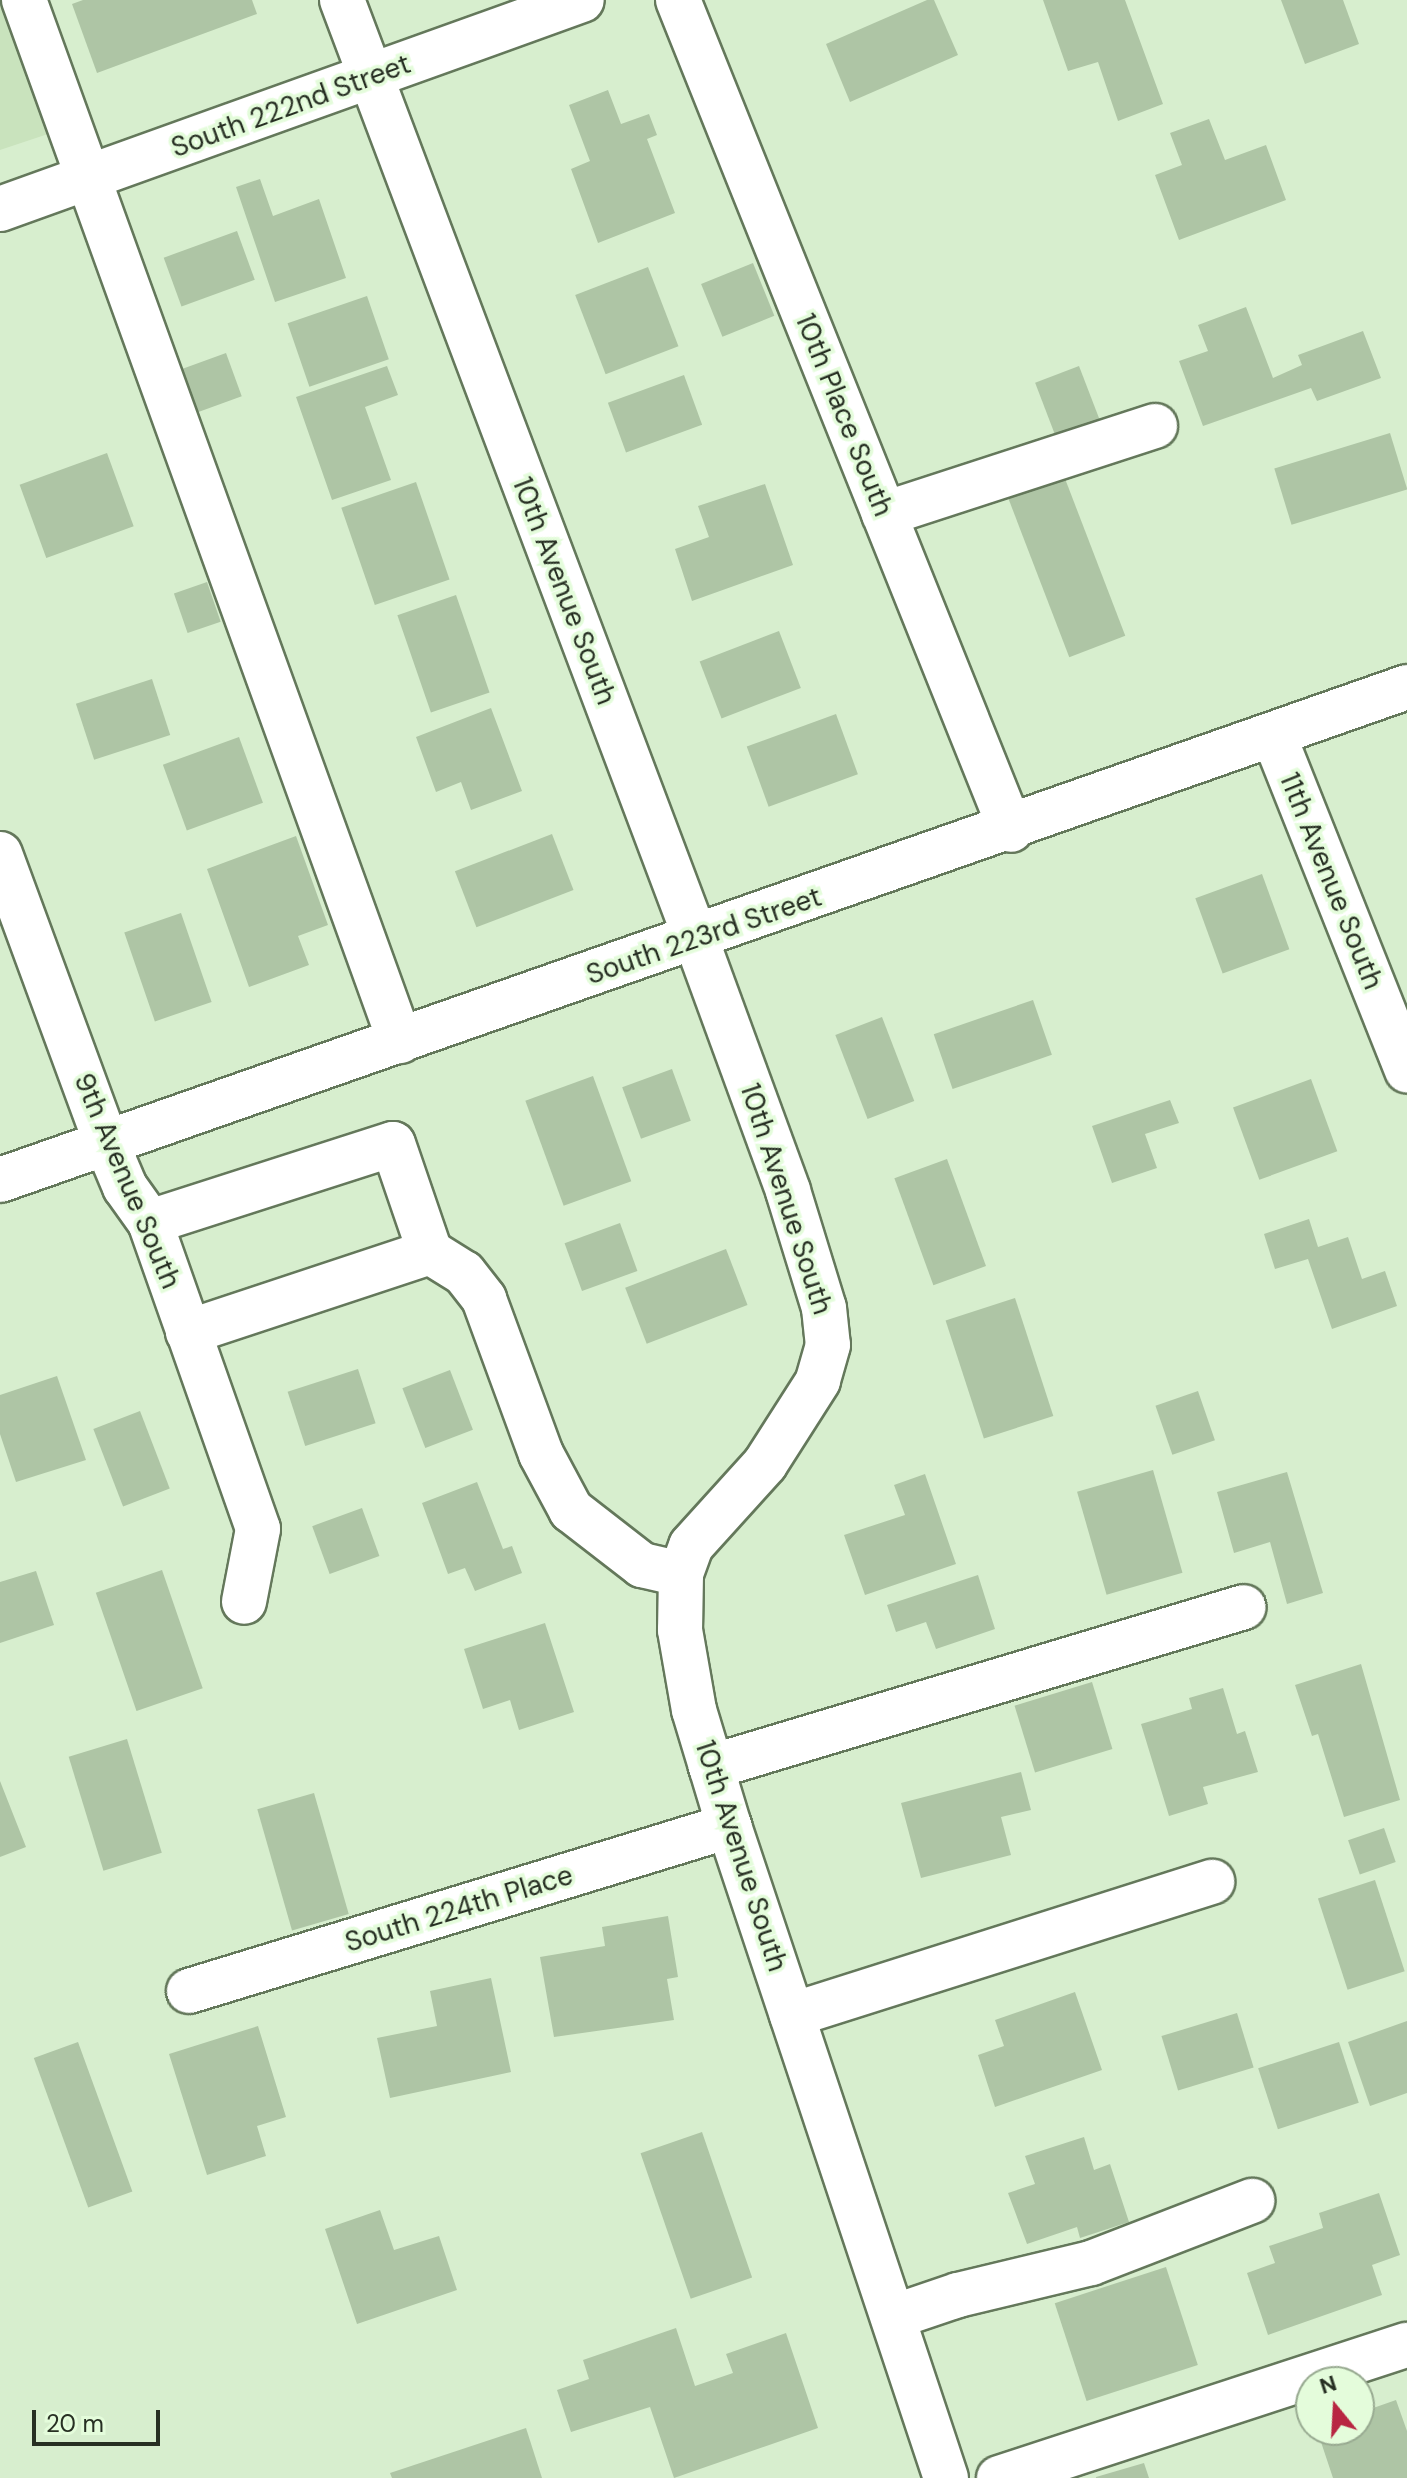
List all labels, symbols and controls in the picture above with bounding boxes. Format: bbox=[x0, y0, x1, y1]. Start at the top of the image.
street label: South 222nd Street bbox=[167, 47, 415, 165]
street label: 10th Place South bbox=[788, 309, 900, 521]
street label: 10th Avenue South bbox=[505, 472, 623, 710]
street label: 11th Avenue South bbox=[1272, 768, 1390, 994]
street label: South 223rd Street bbox=[582, 880, 826, 992]
street label: 9th Avenue South bbox=[66, 1068, 188, 1294]
street label: 10th Avenue South bbox=[733, 1079, 839, 1319]
street label: 10th Avenue South bbox=[688, 1736, 794, 1976]
street label: South 224th Place bbox=[341, 1858, 577, 1960]
north arrow bbox=[1295, 2366, 1375, 2446]
text: N bbox=[1316, 2368, 1340, 2401]
scale bar bbox=[36, 2394, 164, 2444]
text: 20 m bbox=[46, 2408, 104, 2439]

